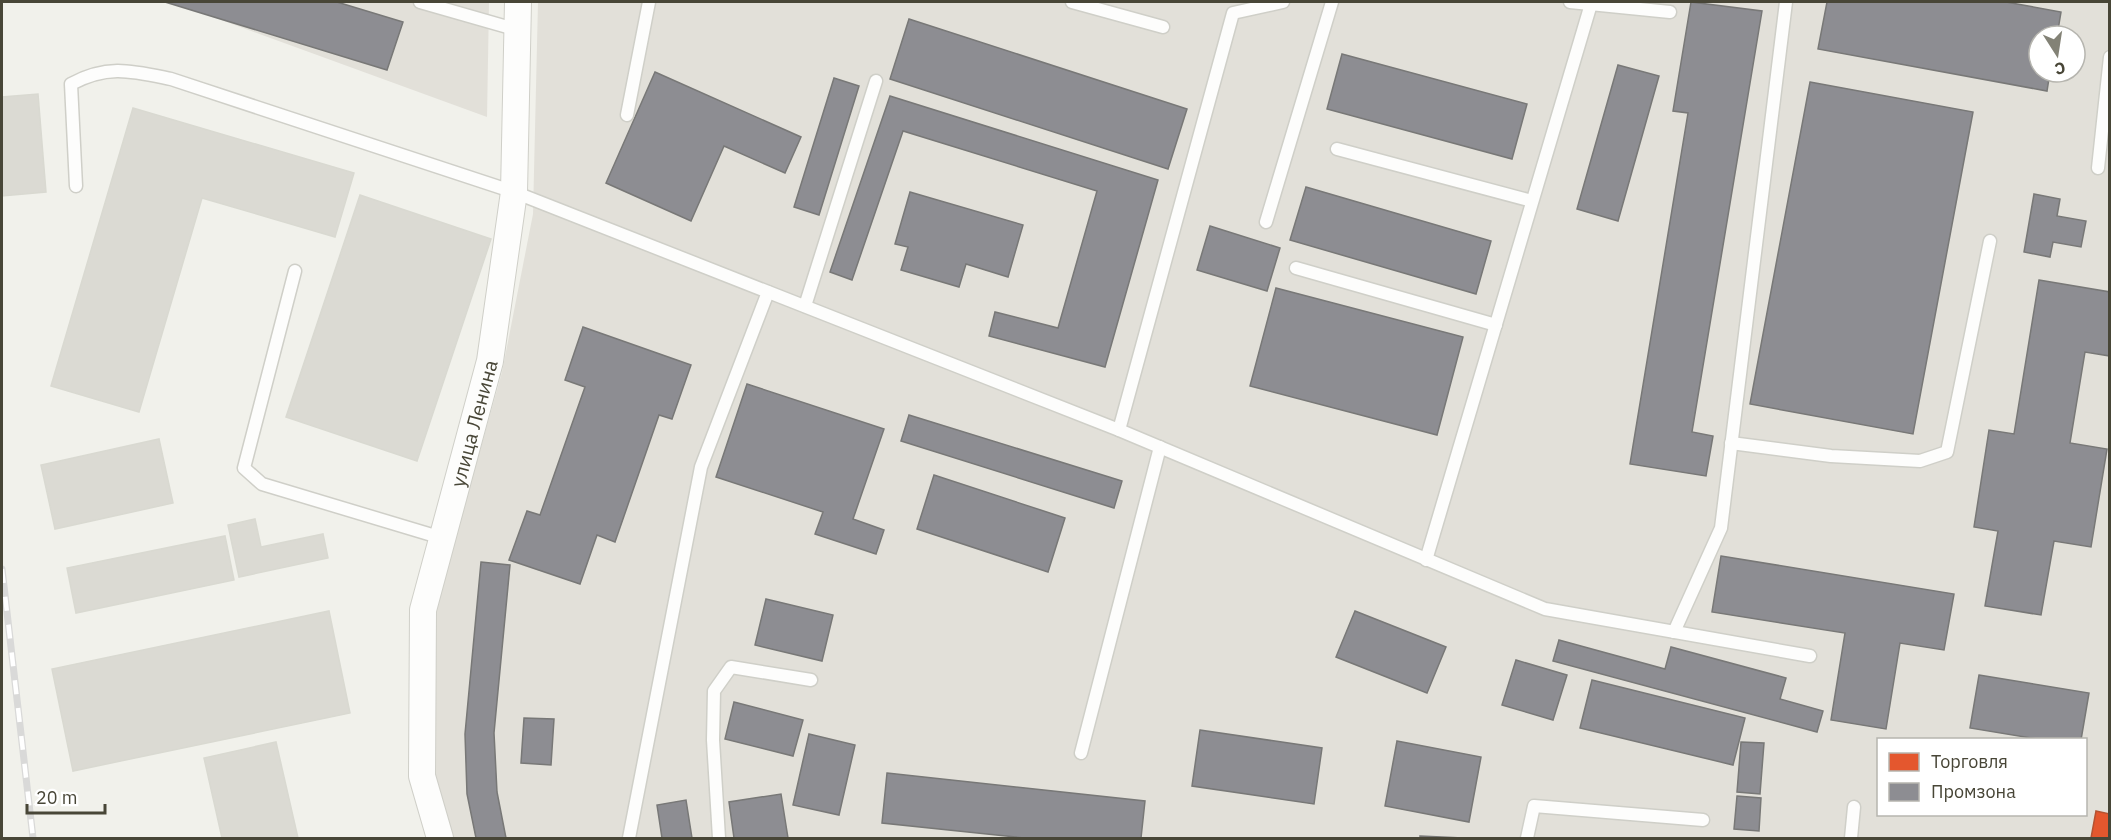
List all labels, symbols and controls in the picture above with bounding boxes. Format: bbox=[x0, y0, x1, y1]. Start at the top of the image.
north arrow bbox=[2027, 24, 2087, 84]
text: С bbox=[2053, 58, 2067, 80]
street label: улица Ленина bbox=[443, 356, 503, 490]
legend bbox=[1877, 738, 2087, 816]
text: Торговля bbox=[1931, 750, 2008, 773]
scale bar bbox=[27, 777, 105, 815]
text: Промзона bbox=[1931, 780, 2016, 803]
text: 20 m bbox=[36, 786, 78, 809]

